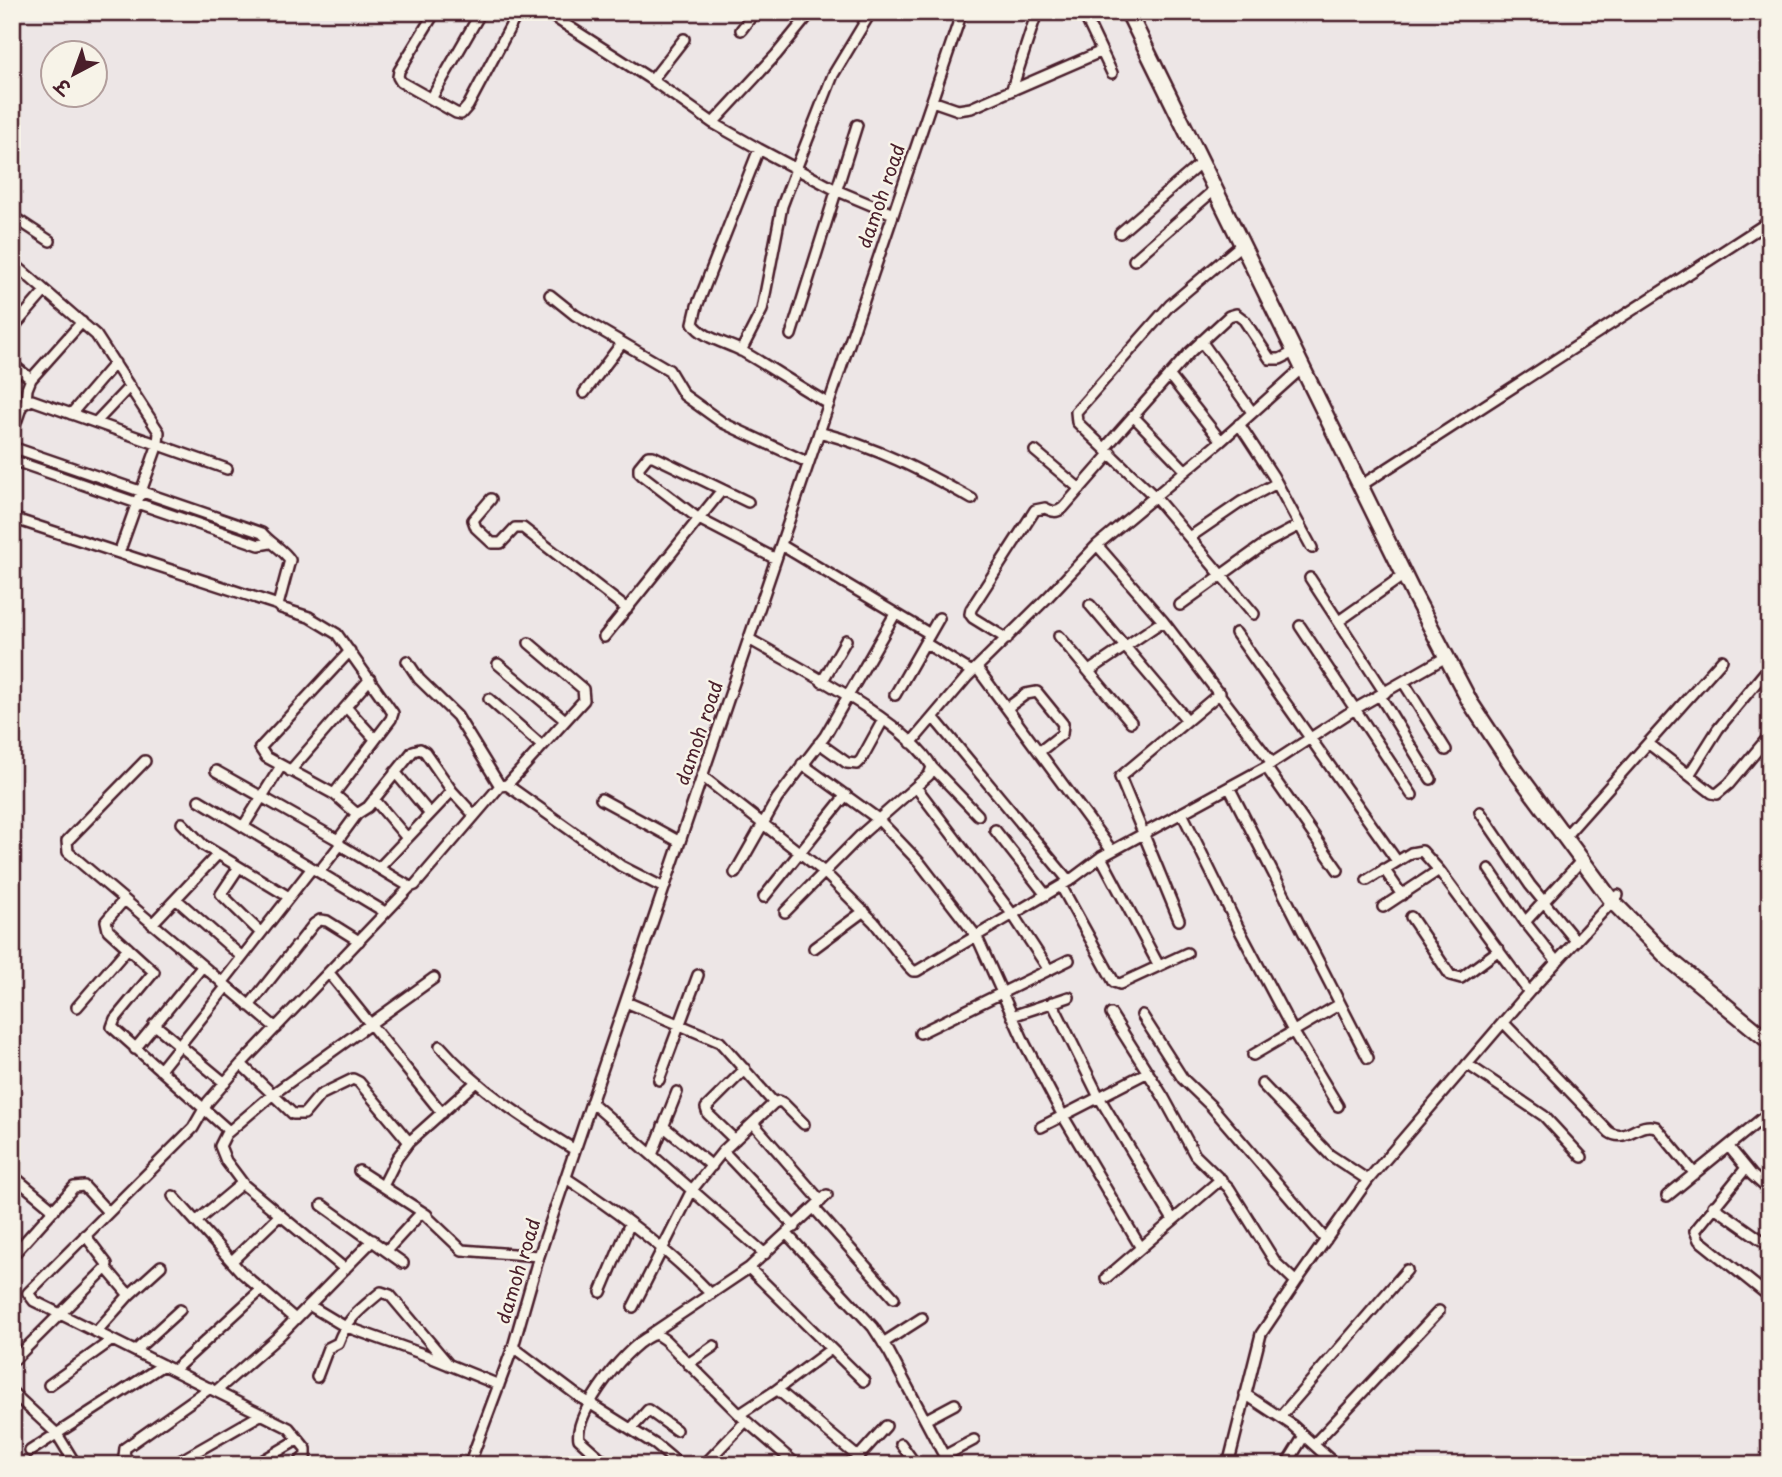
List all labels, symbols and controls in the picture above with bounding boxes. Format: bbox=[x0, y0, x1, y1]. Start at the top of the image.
north arrow bbox=[38, 38, 108, 108]
text: उ bbox=[46, 71, 78, 104]
street label: damoh road bbox=[849, 140, 911, 252]
street label: damoh road bbox=[667, 677, 729, 789]
street label: damoh road bbox=[488, 1214, 546, 1327]

